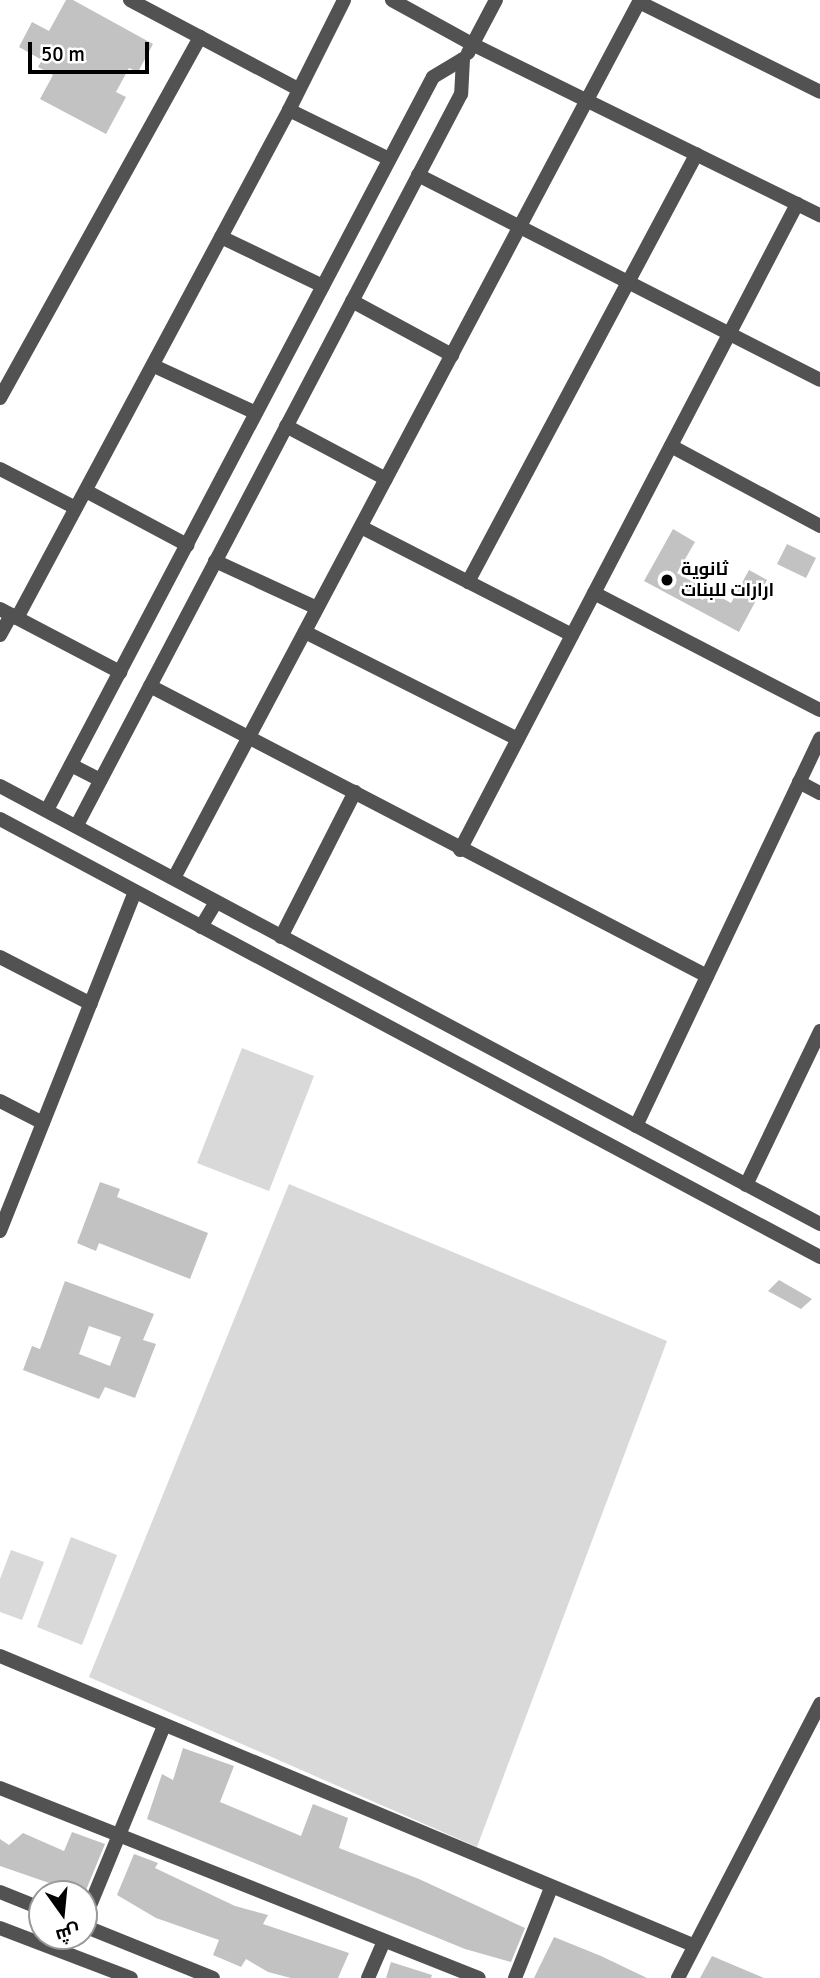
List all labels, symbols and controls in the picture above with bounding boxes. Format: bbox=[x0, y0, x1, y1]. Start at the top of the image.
scale bar bbox=[32, 28, 152, 72]
text: 50 m bbox=[41, 41, 85, 67]
place label: ثانوية ارارات للبنات bbox=[681, 559, 774, 602]
marker: ثانوية ارارات للبنات bbox=[659, 572, 675, 588]
north arrow bbox=[28, 1880, 98, 1950]
text: ش bbox=[53, 1919, 83, 1948]

